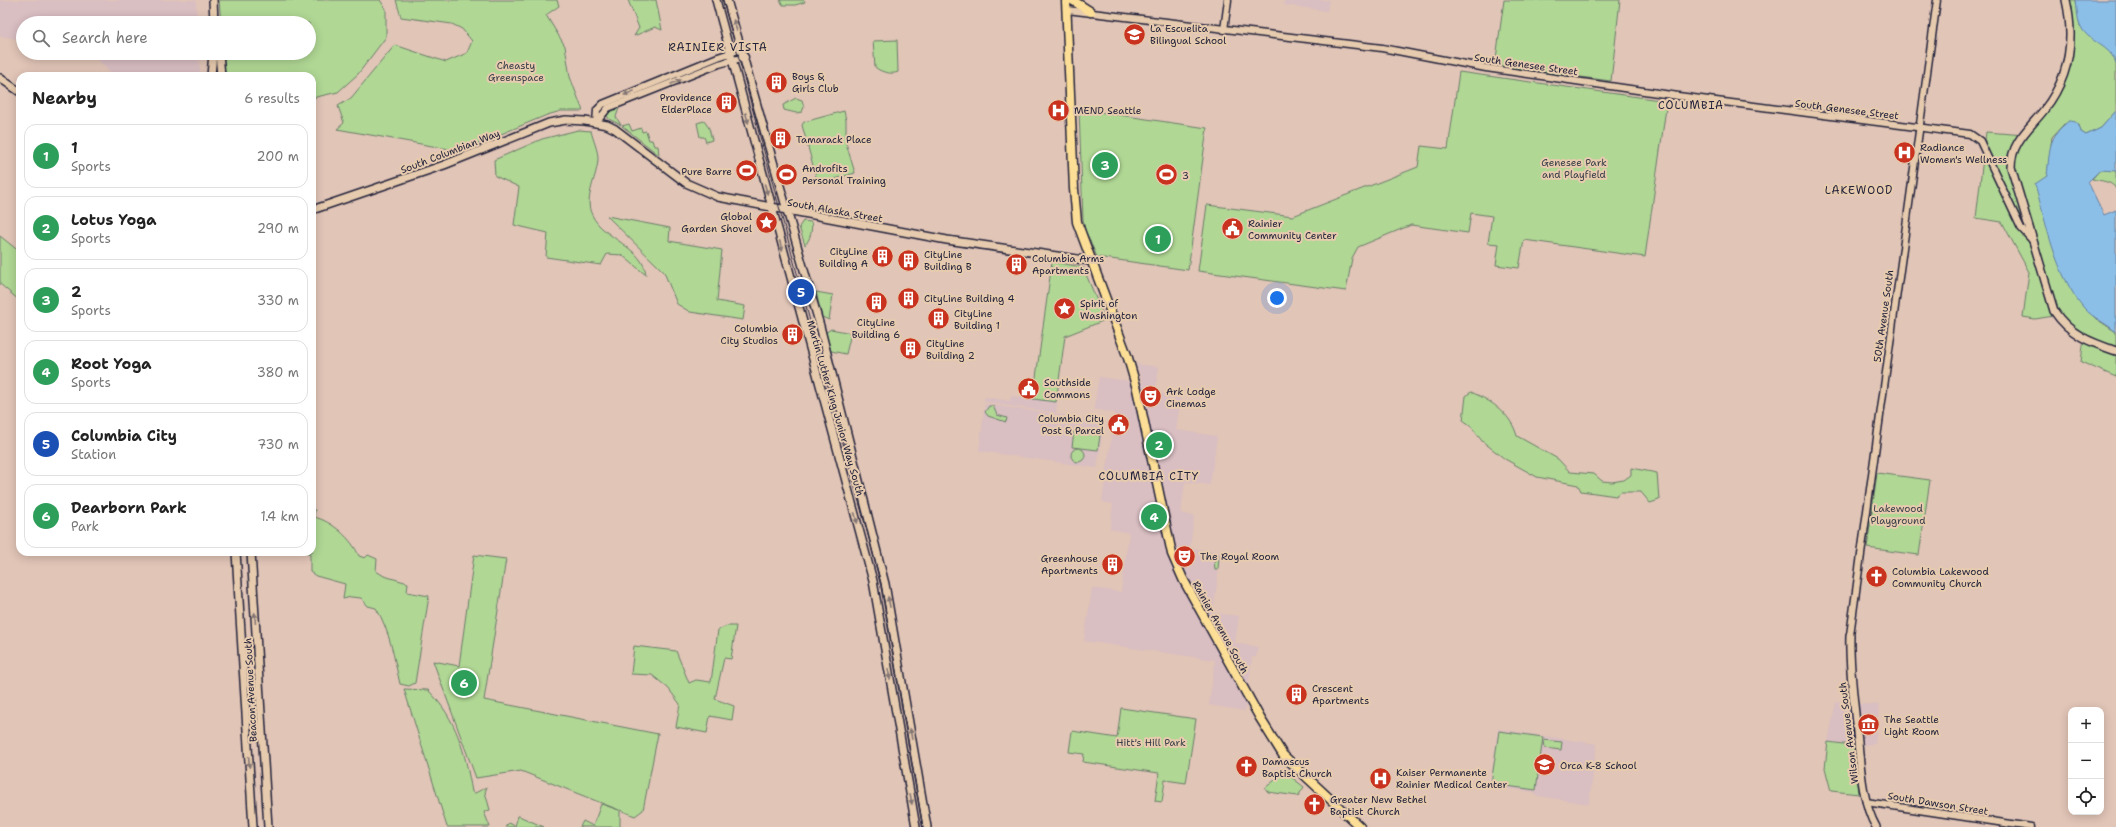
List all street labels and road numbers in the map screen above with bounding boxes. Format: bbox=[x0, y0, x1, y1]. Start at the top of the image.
street label: South Genesee Street bbox=[1473, 51, 1579, 78]
street label: South Genesee Street bbox=[1794, 97, 1900, 122]
street label: South Columbian Way bbox=[399, 126, 502, 176]
street label: South Alaska Street bbox=[786, 196, 884, 225]
street label: 50th Avenue South bbox=[1871, 269, 1896, 363]
street label: Martin Luther King Junior Way South bbox=[804, 319, 867, 498]
street label: Rainier Avenue South bbox=[1190, 579, 1252, 676]
street label: Beacon Avenue South bbox=[241, 638, 260, 742]
street label: Wilson Avenue South bbox=[1836, 681, 1861, 784]
street label: South Dawson Street bbox=[1887, 789, 1989, 818]

